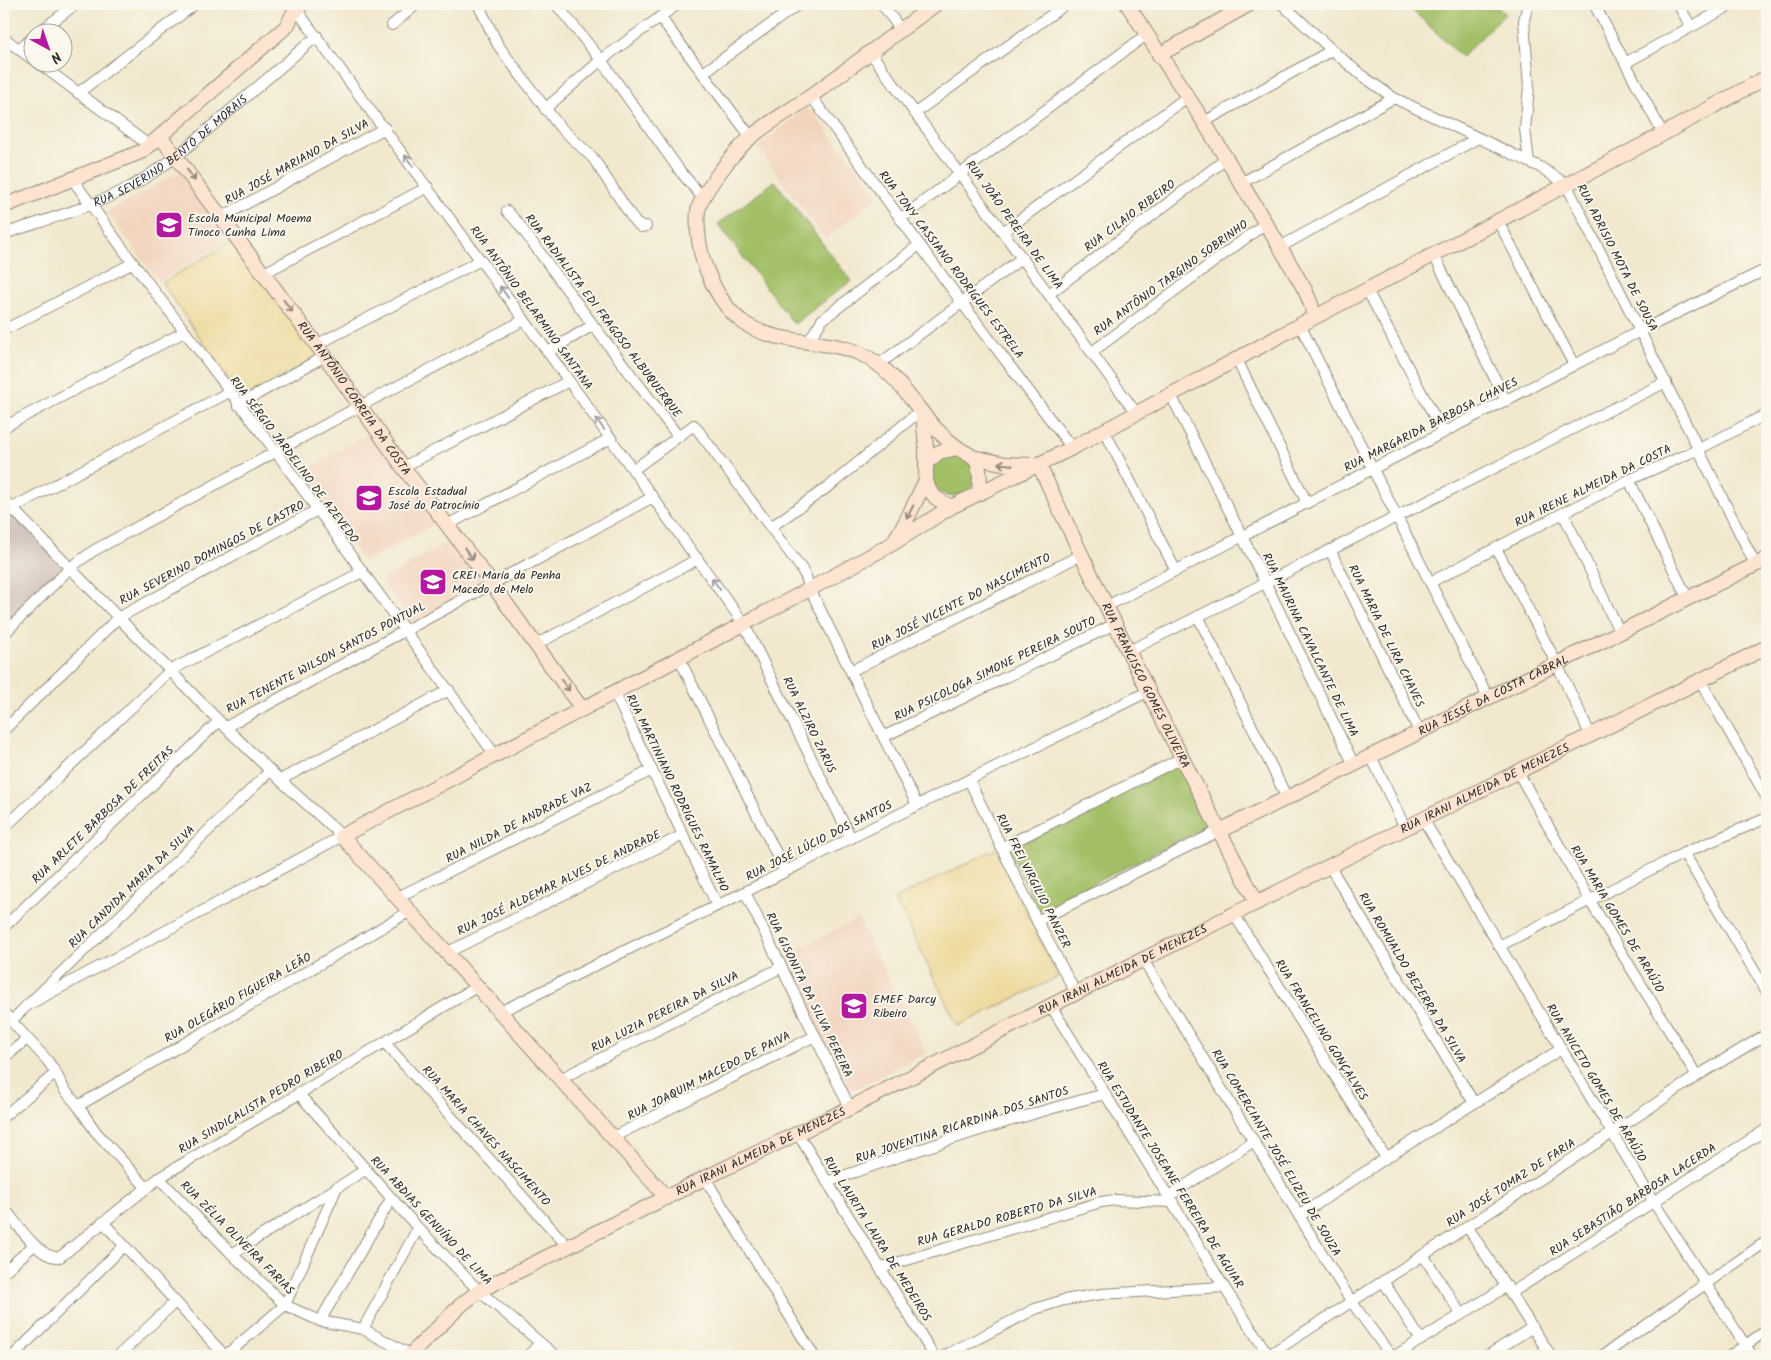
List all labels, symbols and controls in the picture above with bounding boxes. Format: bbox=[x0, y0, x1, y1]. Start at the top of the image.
north arrow bbox=[22, 22, 72, 72]
text: N bbox=[45, 46, 66, 69]
street label: RUA SEVERINO BENTO DE MORAIS bbox=[90, 90, 252, 212]
street label: RUA JOSÉ MARIANO DA SILVA bbox=[221, 114, 373, 210]
one-way arrow bbox=[404, 154, 414, 168]
street label: RUA JOÃO PEREIRA DE LIMA bbox=[961, 156, 1067, 294]
street label: RUA TONY CASSIANO RODRIGUES ESTRELA bbox=[874, 167, 1028, 363]
one-way arrow bbox=[186, 168, 196, 182]
street label: RUA CILAIO RIBEIRO bbox=[1080, 175, 1180, 257]
street label: RUA ADRISIO MOTA DE SOUSA bbox=[1571, 181, 1663, 335]
place label: Escola Municipal Moema Tinoco Cunha Lima bbox=[188, 209, 312, 242]
school or university icon: Escola Municipal Moema Tinoco Cunha Lima bbox=[154, 210, 184, 240]
street label: RUA RADIALISTA EDI FRAGOSO ALBUQUERQUE bbox=[520, 210, 687, 423]
street label: RUA ANTÔNIO TARGINO SOBRINHO bbox=[1090, 215, 1253, 341]
street label: RUA ANTÔNIO BELARMINO SANTANA bbox=[465, 222, 597, 394]
one-way arrow bbox=[499, 286, 509, 300]
one-way arrow bbox=[283, 299, 293, 313]
street label: RUA ANTÔNIO CORREIA DA COSTA bbox=[293, 317, 416, 480]
street label: RUA SÉRGIO JARDELINO DE AZEVEDO bbox=[225, 372, 364, 548]
street label: RUA MARGARIDA BARBOSA CHAVES bbox=[1341, 372, 1522, 477]
one-way arrow bbox=[595, 417, 605, 431]
street label: RUA IRENE ALMEIDA DA COSTA bbox=[1511, 440, 1675, 532]
one-way arrow bbox=[997, 459, 1013, 469]
place label: Escola Estadual José do Patrocínio bbox=[388, 482, 480, 515]
school or university icon: Escola Estadual José do Patrocínio bbox=[354, 483, 384, 513]
street label: RUA SEVERINO DOMINGOS DE CASTRO bbox=[116, 496, 309, 610]
one-way arrow bbox=[905, 505, 915, 520]
one-way arrow bbox=[464, 547, 475, 560]
street label: RUA JOSÉ VICENTE DO NASCIMENTO bbox=[868, 548, 1055, 656]
street label: RUA MAURINA CAVALCANTE DE LIMA bbox=[1257, 549, 1363, 741]
street label: RUA MARIA DE LIRA CHAVES bbox=[1343, 561, 1429, 711]
place label: CREI Maria da Penha Macedo de Melo bbox=[452, 566, 561, 599]
school or university icon: CREI Maria da Penha Macedo de Melo bbox=[418, 567, 448, 597]
one-way arrow bbox=[711, 577, 721, 591]
street label: RUA TENENTE WILSON SANTOS PONTUAL bbox=[223, 597, 429, 719]
street label: RUA FRANCISCO GOMES OLIVEIRA bbox=[1096, 599, 1195, 772]
street label: RUA PSICOLOGA SIMONE PEREIRA SOUTO bbox=[891, 611, 1100, 726]
street label: RUA JESSÉ DA COSTA CABRAL bbox=[1415, 650, 1572, 741]
street label: RUA ALZIRO ZARUS bbox=[777, 673, 841, 777]
one-way arrow bbox=[560, 678, 570, 692]
street label: RUA MARTINIANO RODRIGUES RAMALHO bbox=[621, 691, 734, 896]
street label: RUA IRANI ALMEIDA DE MENEZES bbox=[1397, 738, 1573, 839]
street label: RUA ARLETE BARBOSA DE FREITAS bbox=[28, 741, 179, 888]
street label: RUA NILDA DE ANDRADE VAZ bbox=[442, 778, 596, 868]
street label: RUA JOSÉ LÚCIO DOS SANTOS bbox=[742, 795, 896, 886]
street label: RUA FREI VIRGILIO PANZER bbox=[991, 810, 1075, 952]
street label: RUA CANDIDA MARIA DA SILVA bbox=[64, 821, 200, 953]
street label: RUA JOSÉ ALDEMAR ALVES DE ANDRADE bbox=[454, 825, 665, 941]
street label: RUA MARIA GOMES DE ARAÚJO bbox=[1565, 841, 1669, 997]
street label: RUA ROMUALDO BEZERRA DA SILVA bbox=[1353, 889, 1471, 1067]
street label: RUA GISONITA DA SILVA PEREIRA bbox=[761, 909, 857, 1081]
street label: RUA IRANI ALMEIDA DE MENEZES bbox=[1035, 919, 1211, 1020]
street label: RUA OLEGÁRIO FIGUEIRA LEÃO bbox=[161, 948, 316, 1048]
street label: RUA FRANCELINO GONÇALVES bbox=[1270, 956, 1373, 1105]
street label: RUA LUZIA PEREIRA DA SILVA bbox=[588, 966, 742, 1058]
place label: EMEF Darcy Ribeiro bbox=[873, 990, 936, 1023]
school or university icon: EMEF Darcy Ribeiro bbox=[839, 991, 869, 1021]
street label: RUA ANICETO GOMES DE ARAÚJO bbox=[1541, 1000, 1651, 1166]
street label: RUA JOAQUIM MACEDO DE PAIVA bbox=[624, 1026, 794, 1126]
street label: RUA SINDICALISTA PEDRO RIBEIRO bbox=[175, 1045, 348, 1159]
street label: RUA COMERCIANTE JOSÉ ELIZEU DE SOUZA bbox=[1206, 1046, 1346, 1260]
street label: RUA ESTUDANTE JOSEANE FERREIRA DE AGUIAR bbox=[1092, 1058, 1248, 1292]
street label: RUA MARIA CHAVES NASCIMENTO bbox=[417, 1061, 555, 1211]
street label: RUA JOVENTINA RICARDINA DOS SANTOS bbox=[853, 1081, 1072, 1169]
street label: RUA IRANI ALMEIDA DE MENEZES bbox=[672, 1102, 849, 1201]
street label: RUA JOSÉ TOMAZ DE FARIA bbox=[1442, 1134, 1580, 1232]
street label: RUA SEBASTIÃO BARBOSA LACERDA bbox=[1546, 1139, 1720, 1261]
street label: RUA ABDIAS GENUÍNO DE LIMA bbox=[366, 1152, 496, 1290]
street label: RUA LAURITA LAURA DE MEDEIROS bbox=[818, 1153, 936, 1326]
street label: RUA ZÉLIA OLIVEIRA FARIAS bbox=[175, 1176, 299, 1300]
street label: RUA GERALDO ROBERTO DA SILVA bbox=[915, 1182, 1099, 1252]

